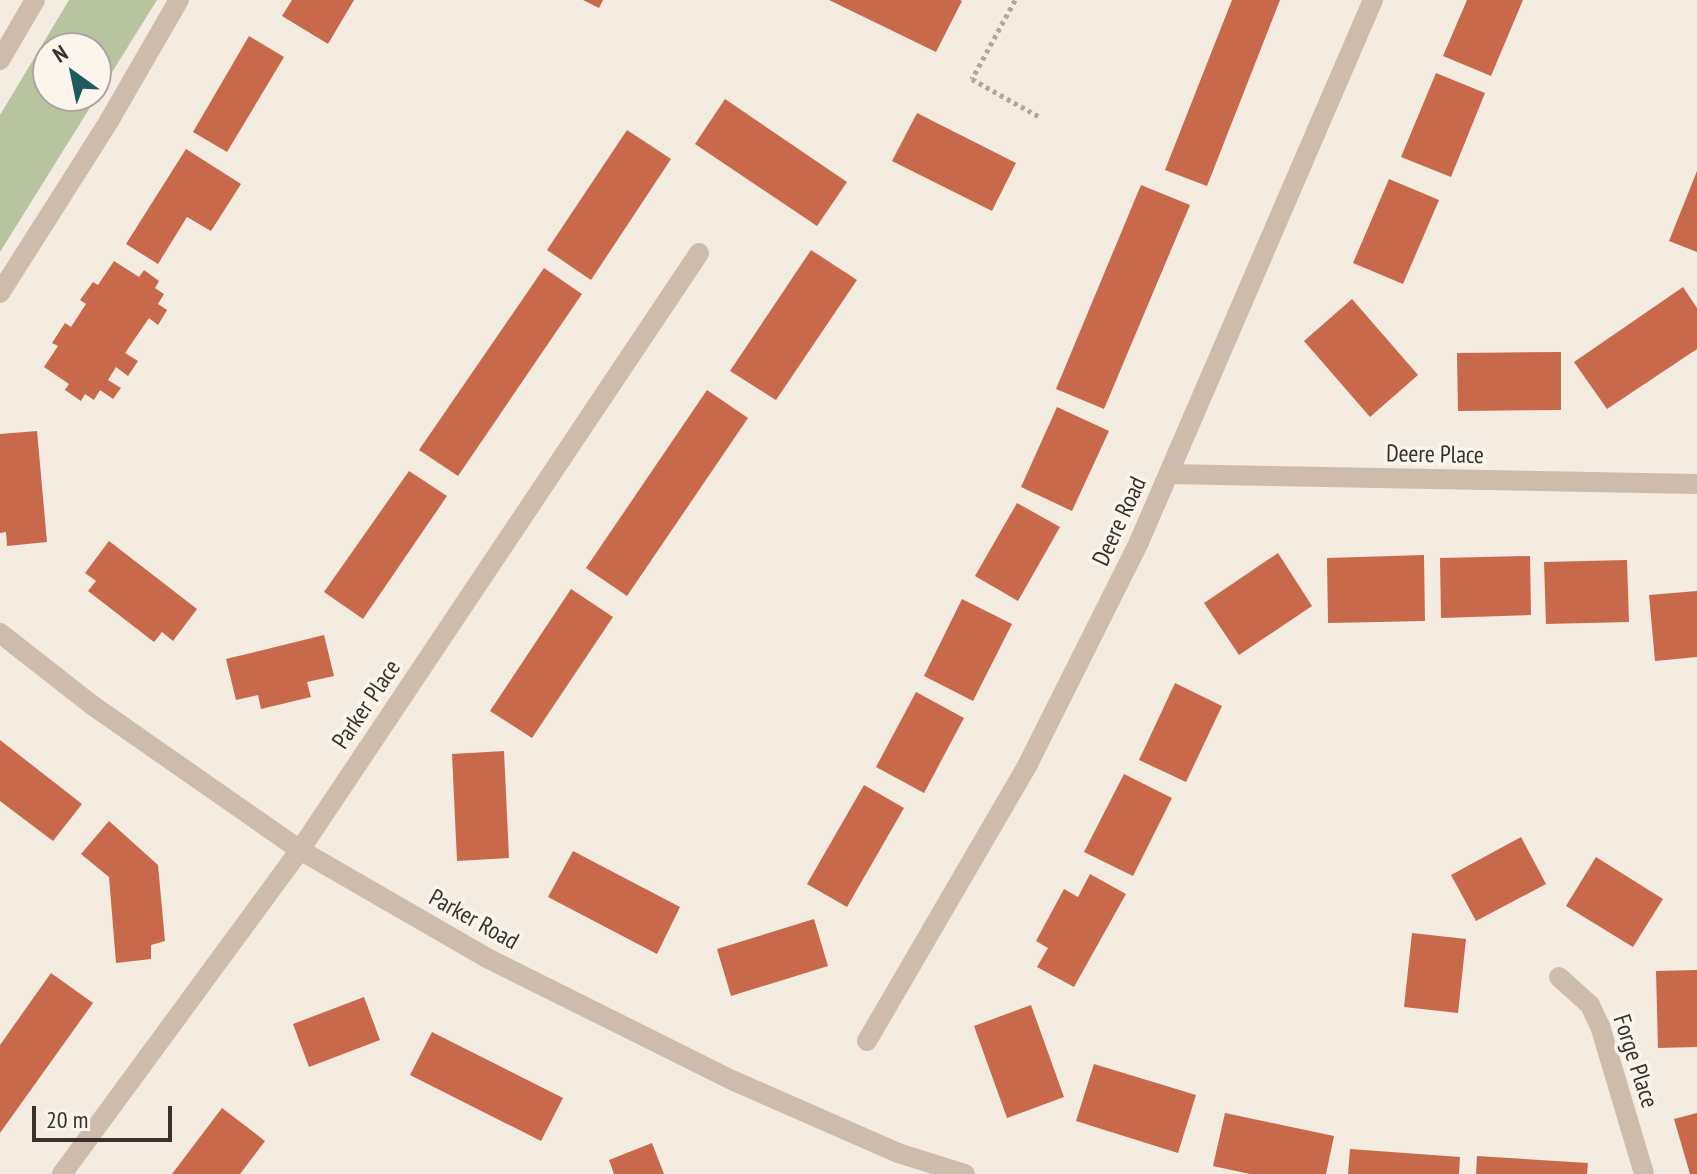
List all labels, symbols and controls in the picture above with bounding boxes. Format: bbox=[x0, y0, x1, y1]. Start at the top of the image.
north arrow bbox=[32, 32, 112, 112]
text: N bbox=[47, 39, 73, 69]
street label: Deere Place bbox=[1386, 439, 1484, 469]
street label: Deere Road bbox=[1086, 472, 1152, 570]
street label: Parker Place bbox=[326, 654, 406, 754]
street label: Parker Road bbox=[424, 883, 524, 955]
street label: Forge Place bbox=[1607, 1011, 1665, 1111]
scale bar bbox=[36, 1090, 176, 1140]
text: 20 m bbox=[46, 1104, 88, 1135]

